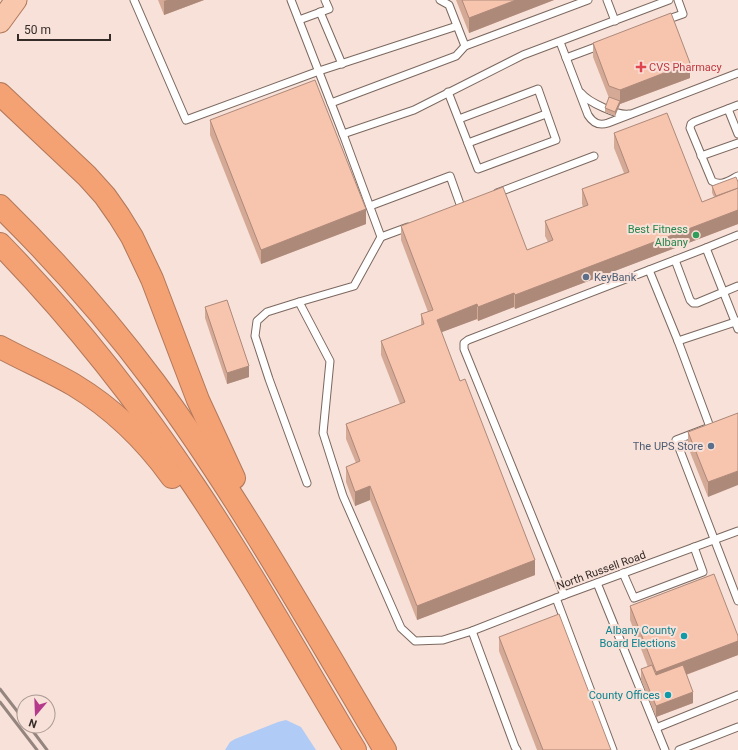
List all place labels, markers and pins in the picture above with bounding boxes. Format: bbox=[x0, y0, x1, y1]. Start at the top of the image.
place label: CVS Pharmacy bbox=[649, 61, 723, 74]
marker: CVS Pharmacy bbox=[636, 62, 646, 72]
place label: Best Fitness Albany bbox=[628, 223, 689, 249]
marker: Best Fitness Albany bbox=[691, 230, 701, 240]
place label: KeyBank bbox=[594, 271, 637, 284]
marker: KeyBank bbox=[581, 272, 591, 282]
place label: The UPS Store bbox=[633, 440, 703, 453]
marker: The UPS Store bbox=[706, 441, 716, 451]
place label: Albany County Board Elections bbox=[600, 624, 677, 650]
marker: Albany County Board Elections bbox=[679, 631, 689, 641]
place label: County Offices bbox=[589, 689, 660, 702]
marker: County Offices bbox=[663, 690, 673, 700]

